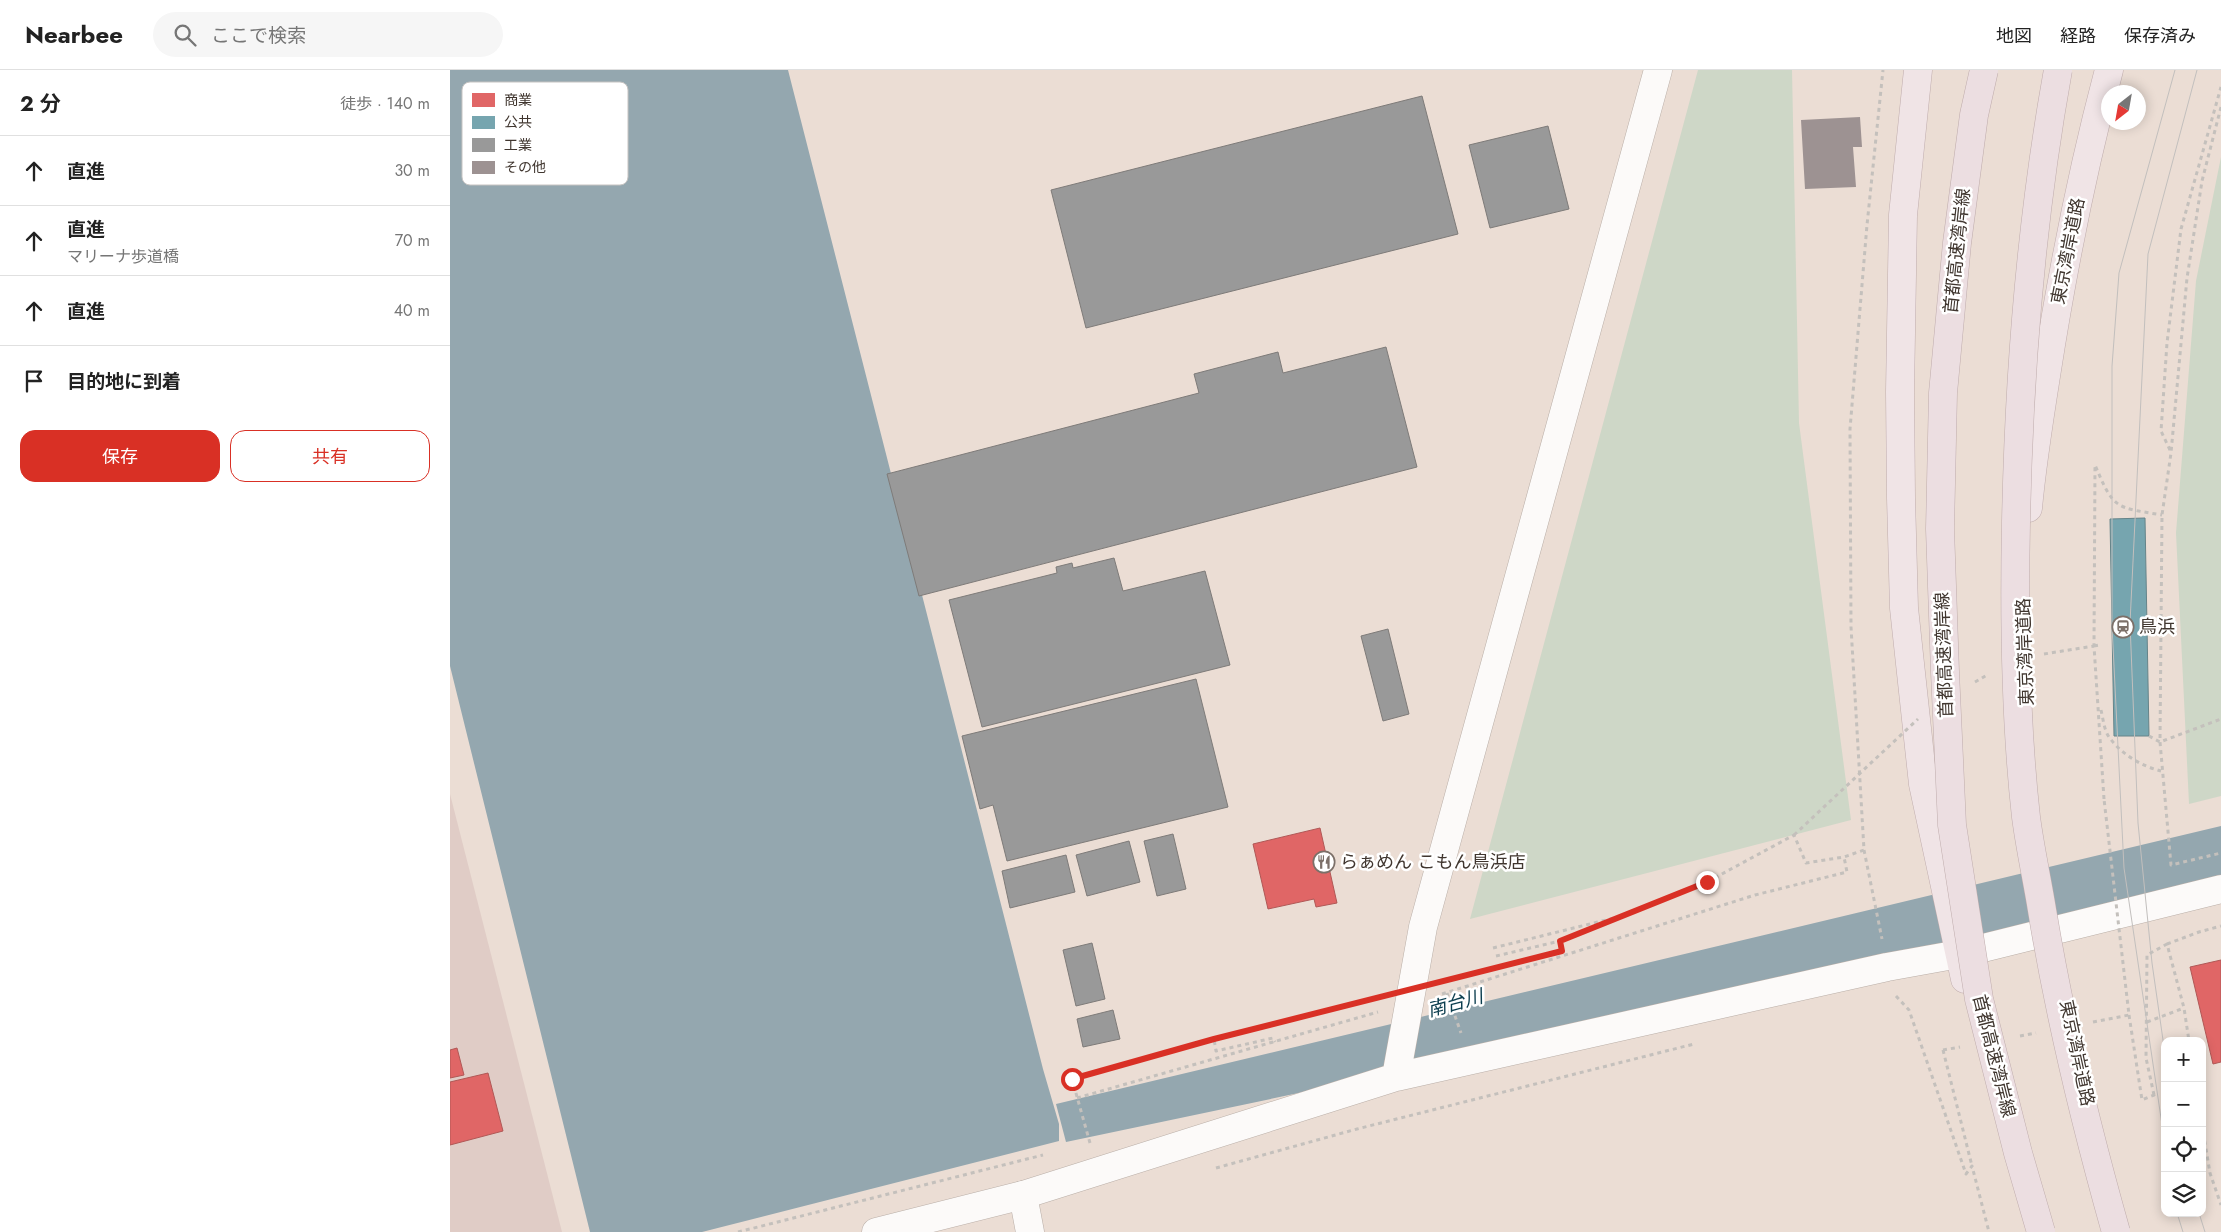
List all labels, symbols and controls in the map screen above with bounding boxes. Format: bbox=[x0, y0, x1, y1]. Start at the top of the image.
search box bbox=[153, 12, 503, 57]
text: Nearbee bbox=[25, 17, 123, 52]
icon: search bbox=[171, 21, 199, 49]
text: ここで検索 bbox=[211, 22, 306, 49]
text: 地図 bbox=[1996, 23, 2032, 49]
text: 経路 bbox=[2060, 23, 2096, 49]
text: 保存済み bbox=[2124, 23, 2196, 49]
legend bbox=[462, 82, 628, 185]
north arrow bbox=[2101, 85, 2146, 130]
text: 2 分 bbox=[20, 89, 61, 119]
text: 商業 bbox=[504, 90, 532, 110]
text: 徒歩 · 140 m bbox=[340, 92, 430, 115]
text: 公共 bbox=[504, 112, 532, 132]
text: 工業 bbox=[504, 135, 532, 155]
icon: ahead bbox=[20, 157, 48, 185]
text: その他 bbox=[504, 157, 546, 177]
text: 直進 bbox=[67, 158, 105, 185]
text: 30 m bbox=[394, 159, 430, 182]
street label: 首都高速湾岸線 bbox=[1937, 187, 1977, 315]
street label: 東京湾岸道路 bbox=[2045, 196, 2091, 306]
text: 直進 bbox=[67, 216, 105, 243]
icon: ahead bbox=[20, 227, 48, 255]
text: 70 m bbox=[395, 229, 430, 252]
text: マリーナ歩道橋 bbox=[67, 245, 179, 268]
icon: ahead bbox=[20, 297, 48, 325]
text: 直進 bbox=[67, 298, 105, 325]
text: 40 m bbox=[394, 299, 430, 322]
icon: arrive bbox=[20, 367, 48, 395]
text: 目的地に到着 bbox=[67, 368, 181, 395]
button: 保存 bbox=[20, 430, 220, 482]
button: 共有 bbox=[230, 430, 430, 482]
street label: 首都高速湾岸線 bbox=[1929, 592, 1959, 718]
street label: 東京湾岸道路 bbox=[2010, 598, 2040, 706]
place label: 鳥浜 bbox=[2139, 614, 2175, 640]
station icon: 鳥浜 bbox=[2111, 615, 2135, 639]
place label: らぁめん こもん鳥浜店 bbox=[1340, 849, 1525, 875]
restaurant icon: らぁめん こもん鳥浜店 bbox=[1312, 850, 1336, 874]
route end bbox=[1696, 871, 1719, 894]
water label: 南台川 bbox=[1424, 982, 1488, 1023]
street label: 首都高速湾岸線 bbox=[1966, 992, 2022, 1120]
street label: 東京湾岸道路 bbox=[2053, 997, 2101, 1109]
map controls bbox=[2161, 1037, 2206, 1217]
button: + bbox=[2161, 1037, 2206, 1082]
route start bbox=[1061, 1068, 1084, 1091]
button: − bbox=[2161, 1082, 2206, 1127]
button: locate bbox=[2161, 1127, 2206, 1172]
button: layers bbox=[2161, 1172, 2206, 1217]

